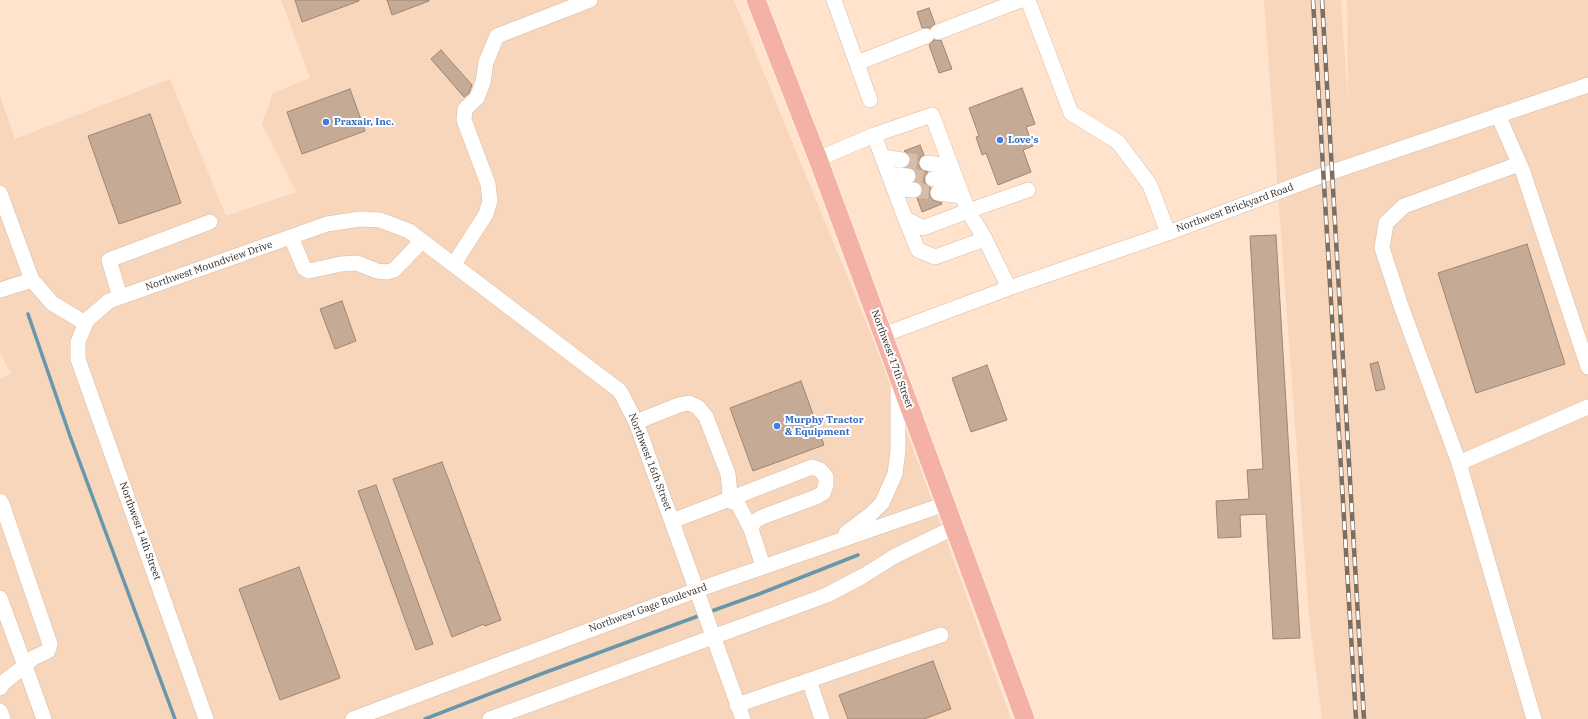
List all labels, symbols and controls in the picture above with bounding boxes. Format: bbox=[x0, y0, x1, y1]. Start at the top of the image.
place label: Praxair, Inc. bbox=[334, 116, 394, 128]
marker: Praxair, Inc. bbox=[321, 117, 331, 127]
place label: Love's bbox=[1008, 134, 1039, 146]
marker: Love's bbox=[995, 135, 1005, 145]
street label: Northwest Brickyard Road bbox=[1175, 181, 1295, 235]
street label: Northwest Moundview Drive bbox=[144, 239, 274, 293]
street label: Northwest 17th Street bbox=[869, 308, 915, 410]
street label: Northwest 16th Street bbox=[626, 412, 674, 512]
place label: Murphy Tractor & Equipment bbox=[785, 414, 864, 438]
marker: Murphy Tractor & Equipment bbox=[772, 421, 782, 431]
street label: Northwest 14th Street bbox=[117, 480, 163, 582]
street label: Northwest Gage Boulevard bbox=[587, 581, 709, 635]

